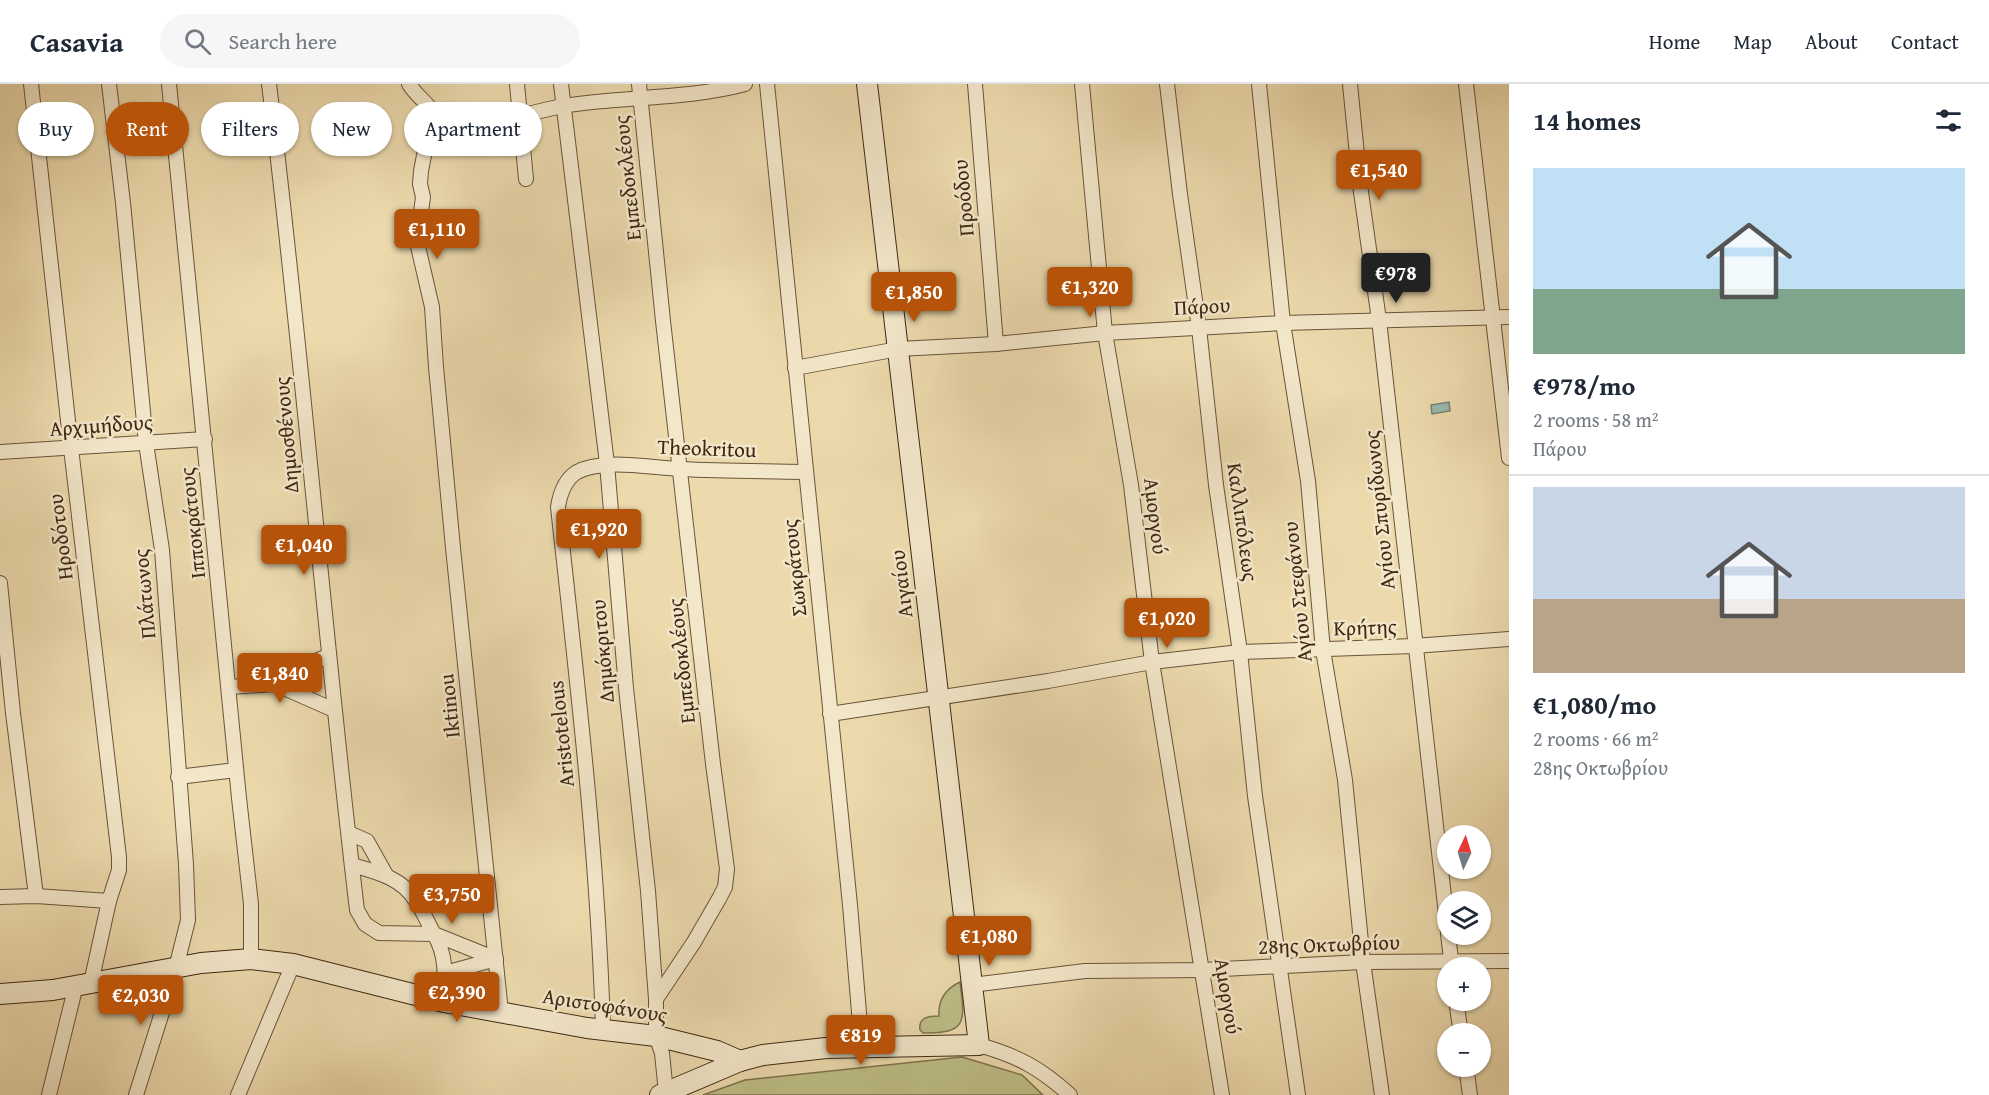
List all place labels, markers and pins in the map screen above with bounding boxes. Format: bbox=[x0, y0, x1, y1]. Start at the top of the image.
pin: €1,540 bbox=[1330, 150, 1428, 201]
pin: €1,110 bbox=[388, 209, 486, 260]
pin: €978 bbox=[1360, 253, 1432, 304]
pin: €1,320 bbox=[1041, 267, 1139, 318]
pin: €1,850 bbox=[865, 272, 963, 323]
pin: €1,920 bbox=[550, 509, 648, 560]
pin: €1,040 bbox=[255, 525, 353, 576]
pin: €1,020 bbox=[1118, 598, 1216, 649]
pin: €1,840 bbox=[231, 653, 329, 704]
pin: €3,750 bbox=[403, 874, 501, 925]
pin: €1,080 bbox=[940, 916, 1038, 967]
pin: €2,390 bbox=[408, 972, 506, 1023]
pin: €2,030 bbox=[92, 975, 190, 1026]
pin: €819 bbox=[825, 1015, 897, 1066]

